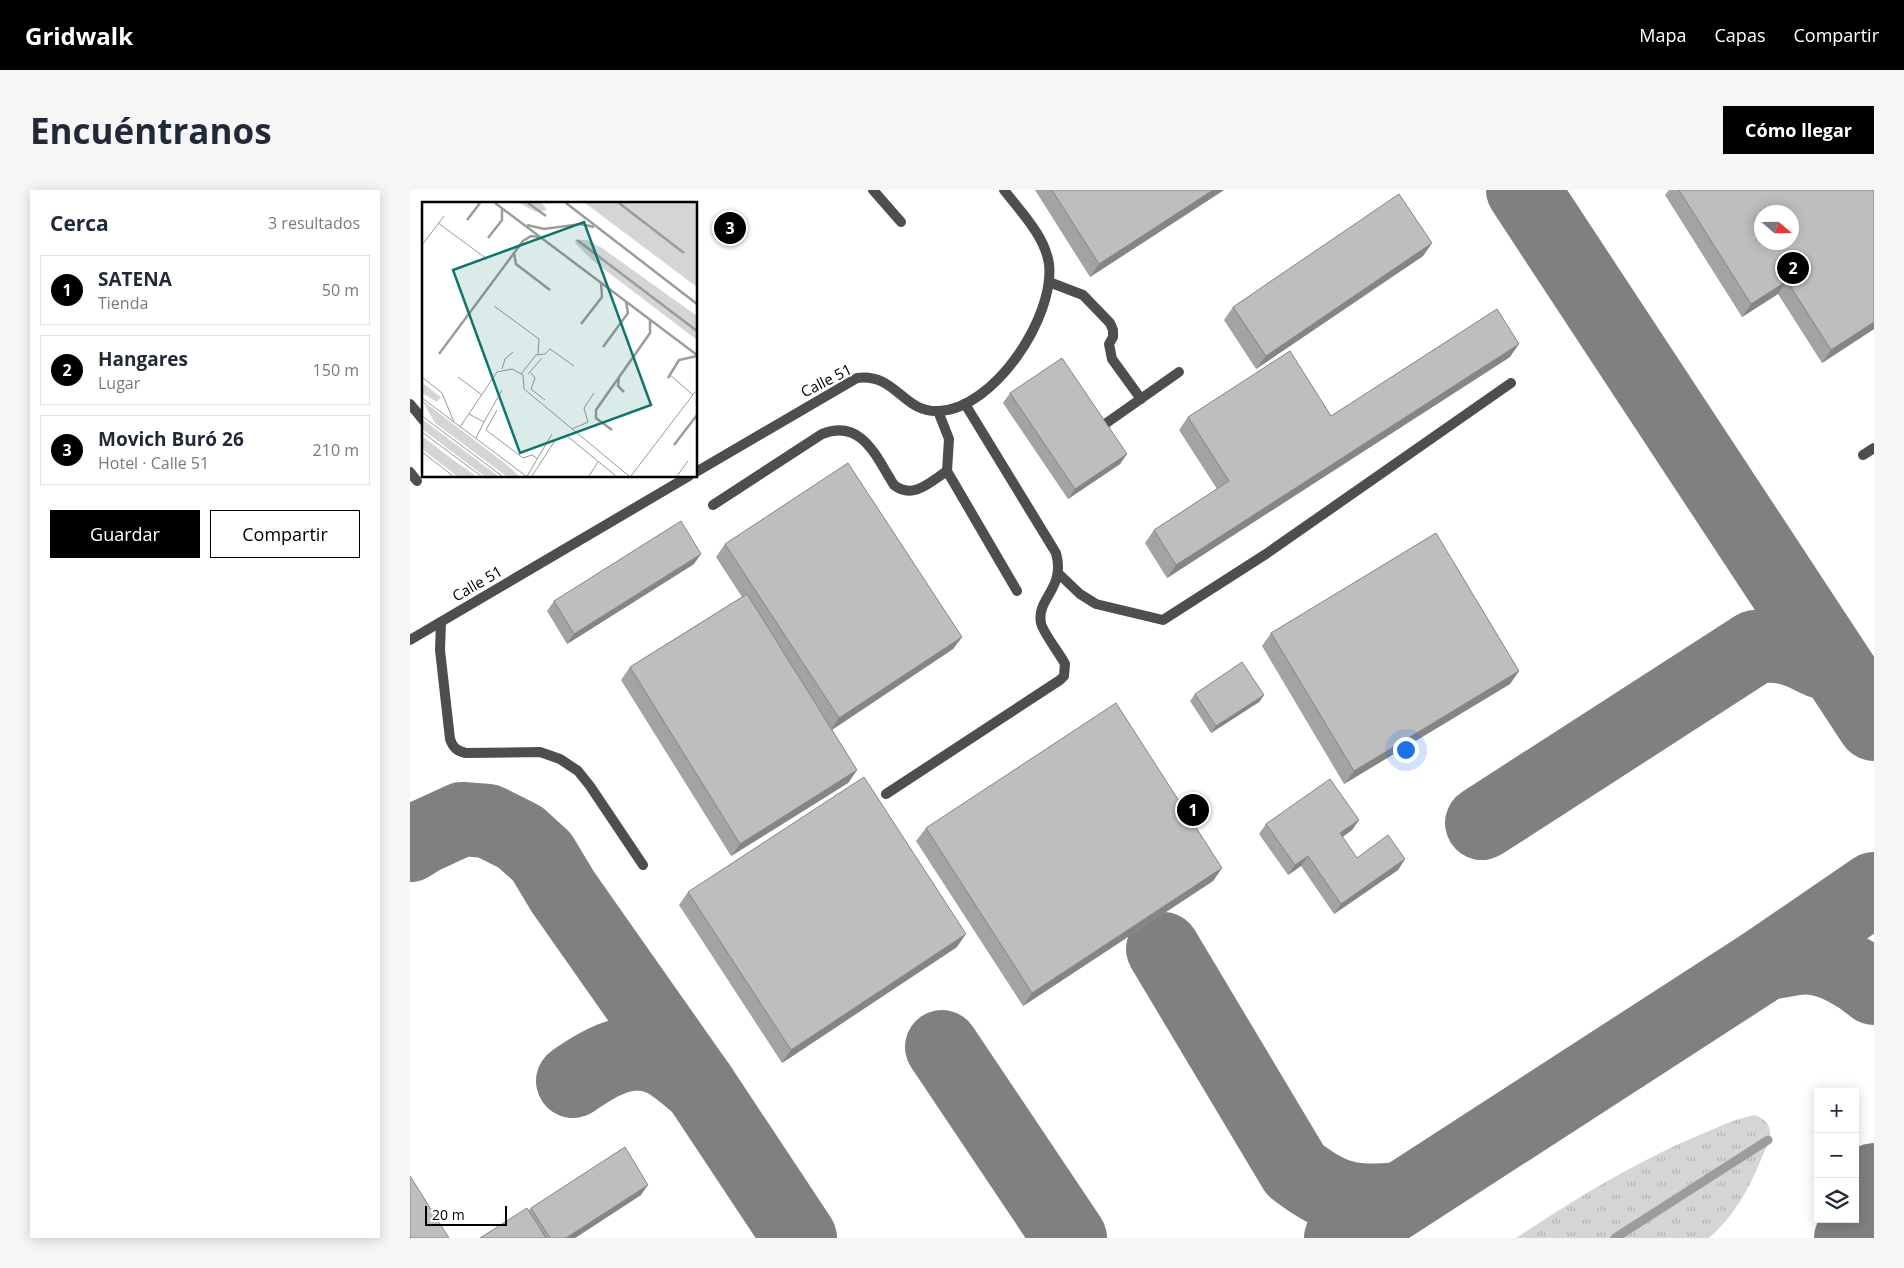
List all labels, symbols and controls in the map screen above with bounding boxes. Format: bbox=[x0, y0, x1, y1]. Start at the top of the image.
text: Gridwalk bbox=[25, 19, 133, 52]
text: Mapa bbox=[1639, 23, 1687, 47]
text: Capas bbox=[1715, 23, 1765, 47]
text: Compartir bbox=[1793, 23, 1879, 47]
button: Cómo llegar bbox=[1723, 106, 1874, 154]
text: Encuéntranos bbox=[30, 107, 272, 154]
inset map bbox=[422, 202, 698, 478]
north arrow bbox=[1754, 205, 1799, 250]
text: Cerca bbox=[50, 209, 109, 237]
pin: 3 bbox=[714, 209, 746, 247]
text: 3 resultados bbox=[268, 212, 360, 234]
pin: 2 bbox=[1777, 249, 1809, 287]
text: SATENA bbox=[98, 266, 172, 292]
text: 1 bbox=[62, 279, 72, 301]
text: 50 m bbox=[322, 279, 359, 301]
text: Tienda bbox=[98, 292, 148, 314]
text: Hangares bbox=[98, 346, 188, 372]
text: 2 bbox=[62, 359, 72, 381]
text: 150 m bbox=[313, 359, 359, 381]
street label: Calle 51 bbox=[797, 359, 855, 401]
text: Lugar bbox=[98, 372, 140, 394]
text: Movich Buró 26 bbox=[98, 426, 244, 452]
text: 3 bbox=[62, 439, 72, 461]
text: 210 m bbox=[313, 439, 359, 461]
text: Hotel · Calle 51 bbox=[98, 452, 209, 474]
button: Guardar bbox=[50, 510, 200, 558]
button: Compartir bbox=[210, 510, 360, 558]
street label: Calle 51 bbox=[448, 561, 506, 605]
your location bbox=[1393, 737, 1419, 763]
pin: 1 bbox=[1177, 791, 1209, 829]
map controls bbox=[1814, 1088, 1859, 1223]
button: + bbox=[1814, 1088, 1859, 1133]
button: − bbox=[1814, 1133, 1859, 1178]
button: layers bbox=[1814, 1178, 1859, 1223]
scale bar bbox=[425, 1203, 508, 1226]
text: 20 m bbox=[432, 1205, 465, 1224]

